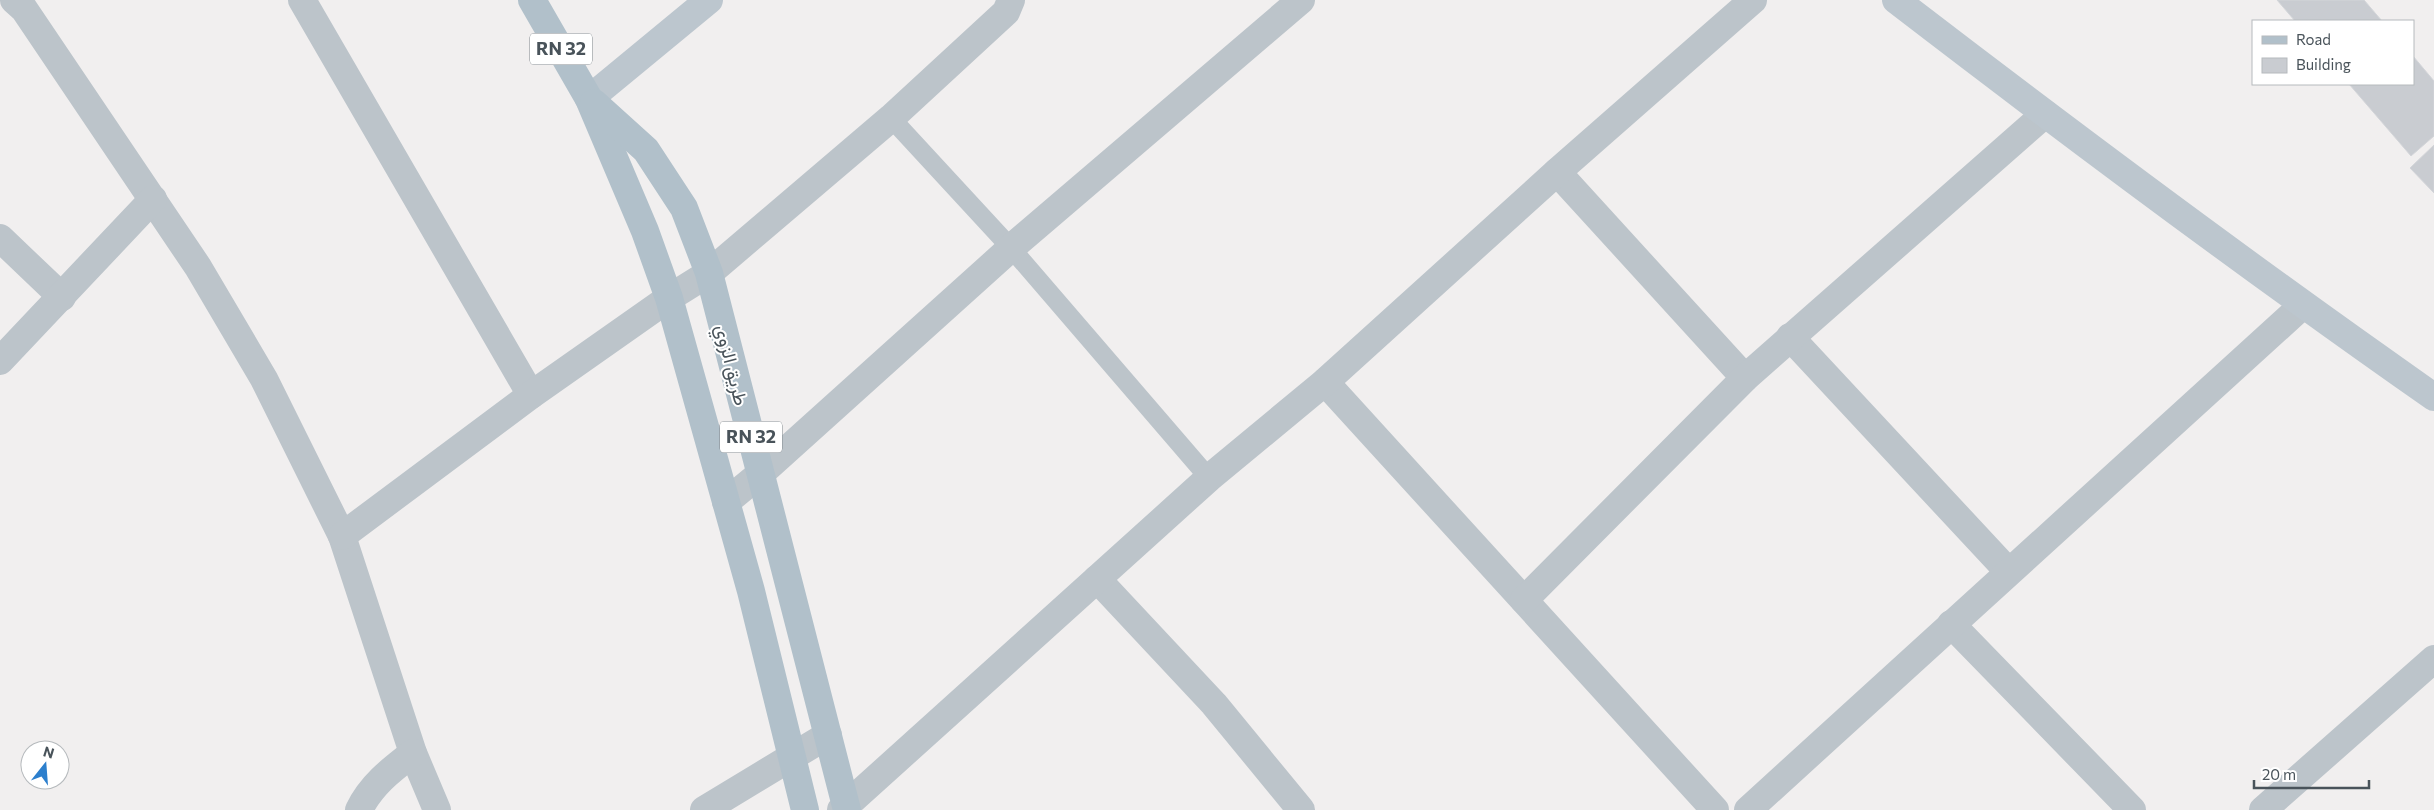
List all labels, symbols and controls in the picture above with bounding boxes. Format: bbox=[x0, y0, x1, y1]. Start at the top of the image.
legend bbox=[2252, 20, 2414, 85]
text: Road bbox=[2296, 30, 2331, 48]
road number: RN 32 bbox=[530, 34, 592, 64]
text: Building bbox=[2296, 55, 2351, 73]
street label: طريق الزوي bbox=[706, 322, 754, 409]
road number: RN 32 bbox=[720, 422, 782, 452]
north arrow bbox=[20, 740, 70, 790]
text: N bbox=[41, 742, 56, 762]
scale bar bbox=[2254, 758, 2369, 790]
text: 20 m bbox=[2262, 765, 2296, 783]

